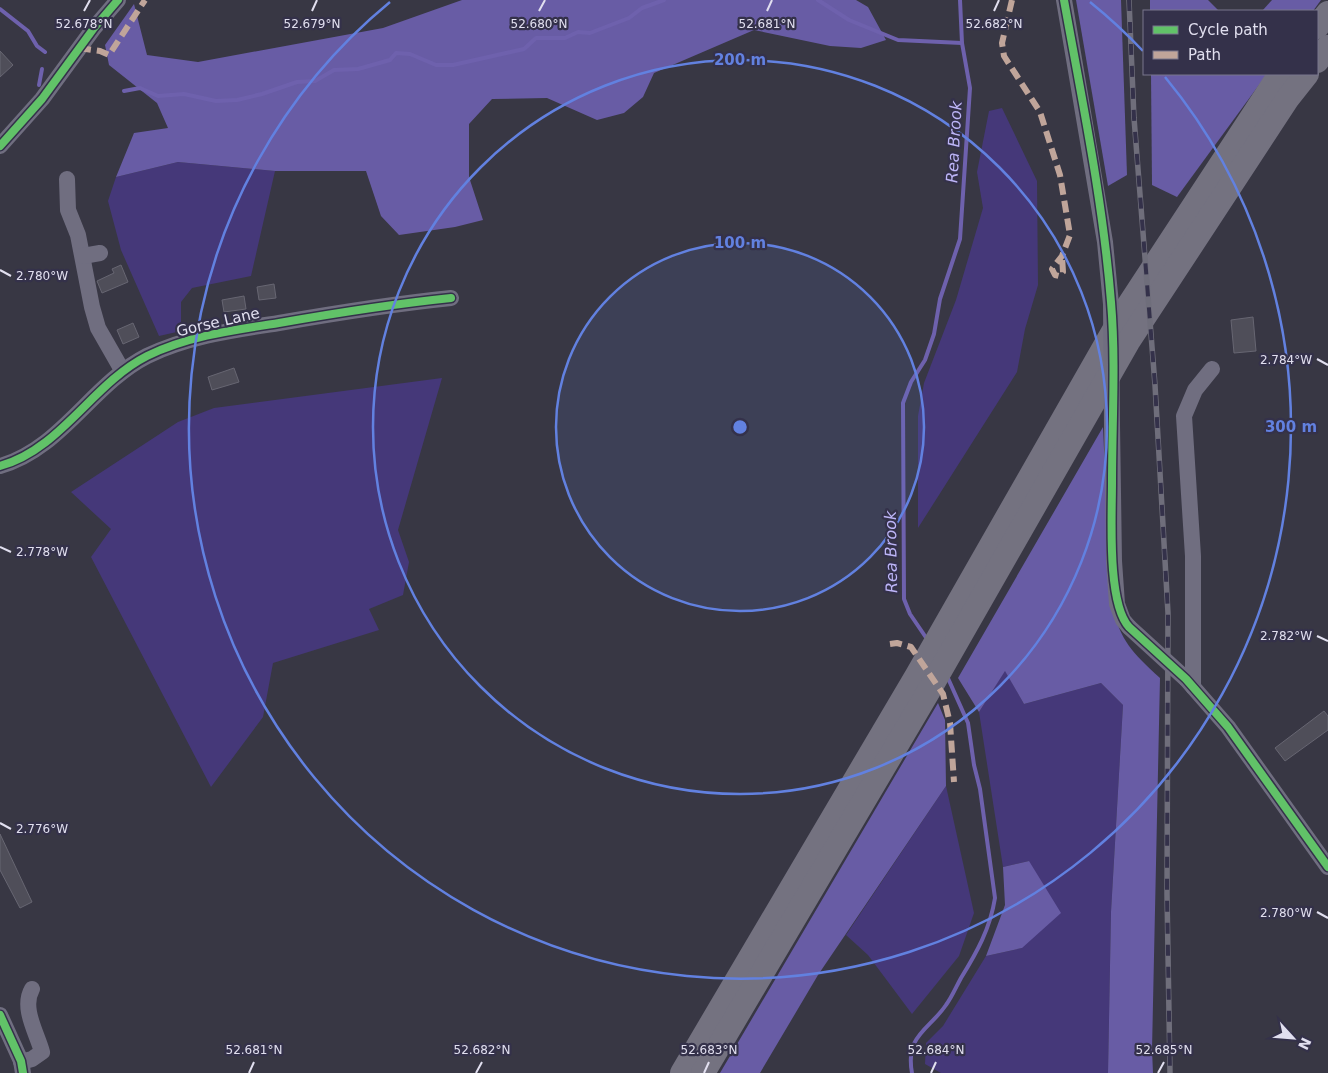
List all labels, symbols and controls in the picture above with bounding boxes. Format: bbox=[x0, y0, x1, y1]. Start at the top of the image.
legend bbox=[1143, 10, 1318, 75]
text: 52.678°N bbox=[56, 17, 112, 31]
text: 52.679°N bbox=[284, 17, 340, 31]
text: 52.680°N bbox=[511, 17, 567, 31]
text: 52.681°N bbox=[739, 17, 795, 31]
text: 52.682°N bbox=[966, 17, 1022, 31]
text: Cycle path bbox=[1188, 21, 1268, 39]
text: Path bbox=[1188, 46, 1221, 64]
text: 200 m bbox=[714, 51, 766, 69]
water label: Rea Brook bbox=[942, 100, 966, 184]
text: 100 m bbox=[714, 234, 766, 252]
text: 2.780°W bbox=[16, 269, 68, 283]
street label: Gorse Lane bbox=[175, 304, 261, 340]
text: 2.784°W bbox=[1260, 353, 1312, 367]
centre of rings bbox=[731, 418, 749, 436]
text: 300 m bbox=[1265, 418, 1317, 436]
water label: Rea Brook bbox=[881, 510, 901, 593]
text: 2.778°W bbox=[16, 545, 68, 559]
text: 2.782°W bbox=[1260, 629, 1312, 643]
text: 2.776°W bbox=[16, 822, 68, 836]
text: 2.780°W bbox=[1260, 906, 1312, 920]
north arrow bbox=[1268, 1013, 1318, 1063]
text: N bbox=[1295, 1035, 1314, 1052]
text: 52.681°N bbox=[226, 1043, 282, 1057]
text: 52.682°N bbox=[454, 1043, 510, 1057]
text: 52.683°N bbox=[681, 1043, 737, 1057]
text: 52.684°N bbox=[908, 1043, 964, 1057]
text: 52.685°N bbox=[1136, 1043, 1192, 1057]

